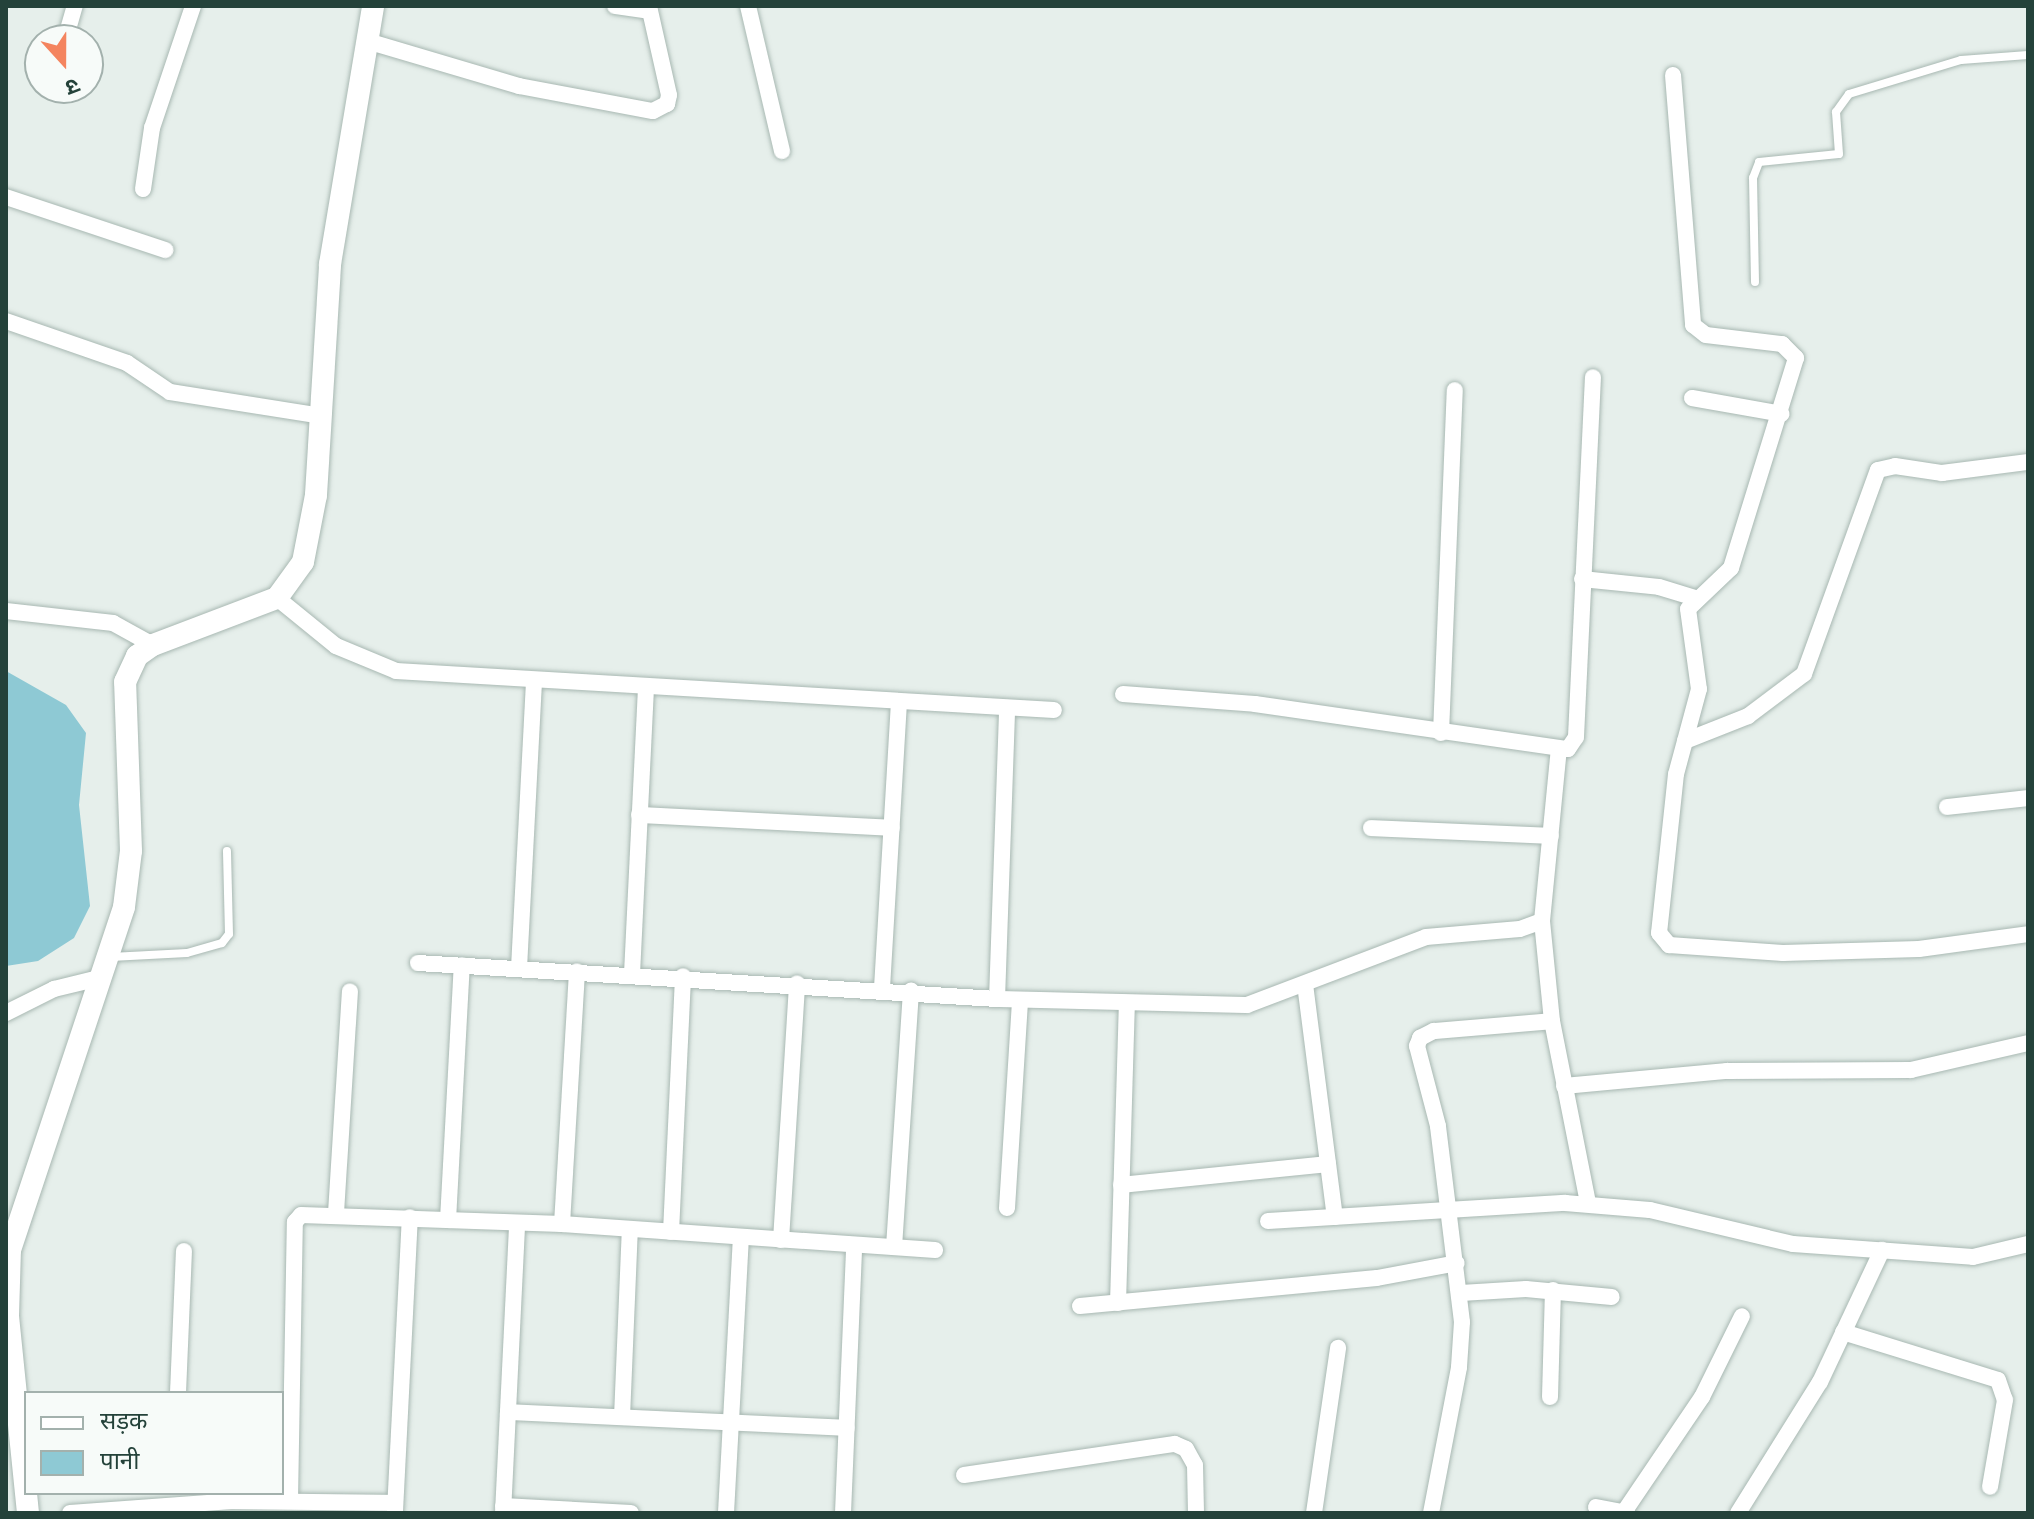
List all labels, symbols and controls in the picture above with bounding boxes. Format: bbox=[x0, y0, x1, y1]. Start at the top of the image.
north arrow bbox=[24, 24, 104, 104]
text: उ bbox=[61, 70, 83, 100]
legend bbox=[24, 1391, 284, 1495]
text: सड़क bbox=[100, 1408, 148, 1438]
text: पानी bbox=[100, 1448, 139, 1478]

